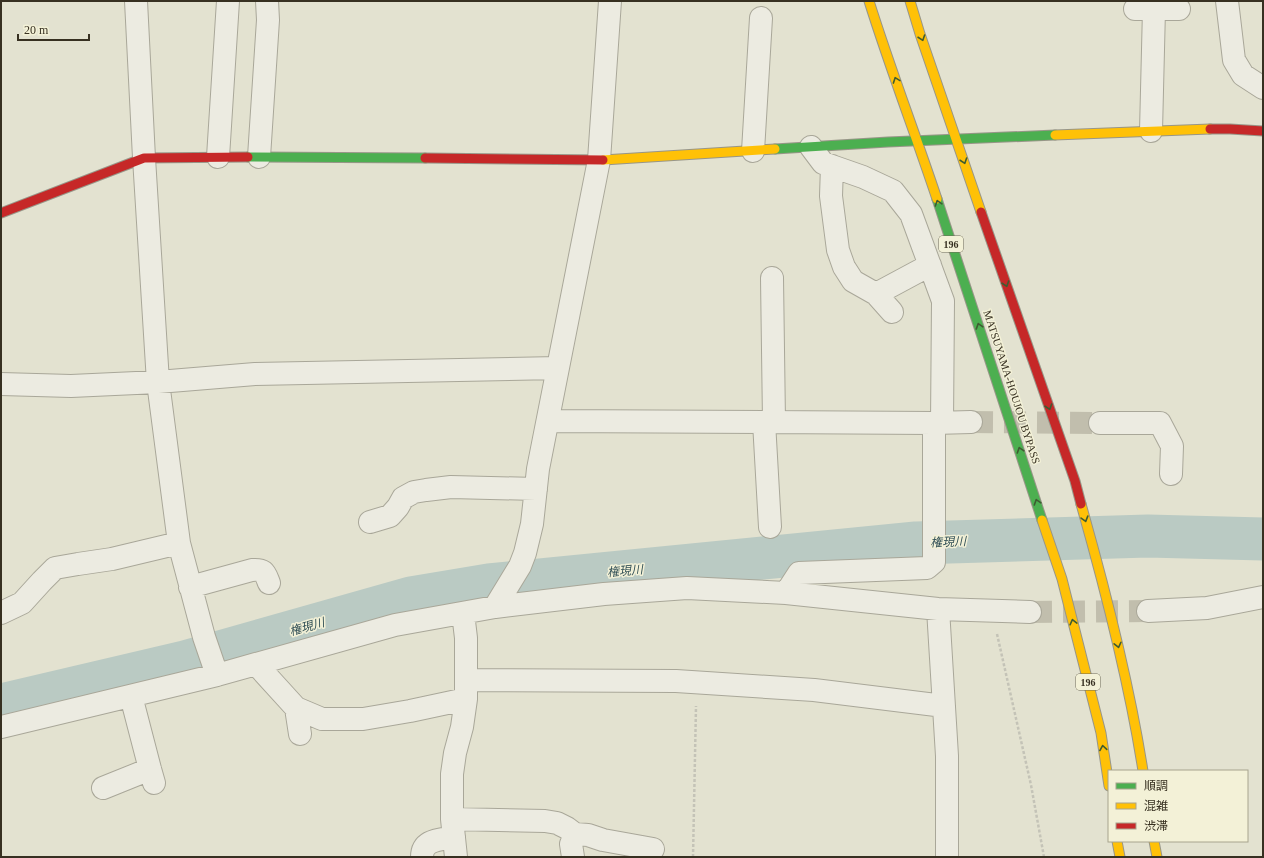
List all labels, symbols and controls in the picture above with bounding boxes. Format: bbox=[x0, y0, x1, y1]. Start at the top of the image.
scale bar bbox=[18, 16, 89, 42]
text: 20 m bbox=[24, 23, 49, 37]
one-way arrow bbox=[917, 35, 926, 42]
one-way arrow bbox=[892, 77, 900, 84]
one-way arrow bbox=[959, 158, 968, 165]
one-way arrow bbox=[934, 200, 943, 207]
road number: 196 bbox=[939, 236, 963, 252]
one-way arrow bbox=[1002, 281, 1010, 288]
street label: MATSUYAMA-HOUJOU BYPASS bbox=[981, 309, 1043, 465]
one-way arrow bbox=[975, 323, 984, 330]
one-way arrow bbox=[1044, 403, 1053, 410]
one-way arrow bbox=[1016, 446, 1025, 453]
one-way arrow bbox=[1033, 499, 1042, 506]
one-way arrow bbox=[1080, 515, 1089, 522]
water label: 権現川 bbox=[930, 534, 968, 550]
water label: 権現川 bbox=[606, 562, 646, 580]
water label: 権現川 bbox=[288, 615, 328, 639]
one-way arrow bbox=[1069, 618, 1077, 625]
one-way arrow bbox=[1113, 642, 1121, 649]
road number: 196 bbox=[1076, 674, 1100, 690]
one-way arrow bbox=[1099, 745, 1108, 751]
legend bbox=[1108, 770, 1248, 842]
text: 順調 bbox=[1144, 779, 1168, 793]
text: 混雑 bbox=[1144, 799, 1168, 813]
text: 渋滞 bbox=[1144, 819, 1168, 833]

